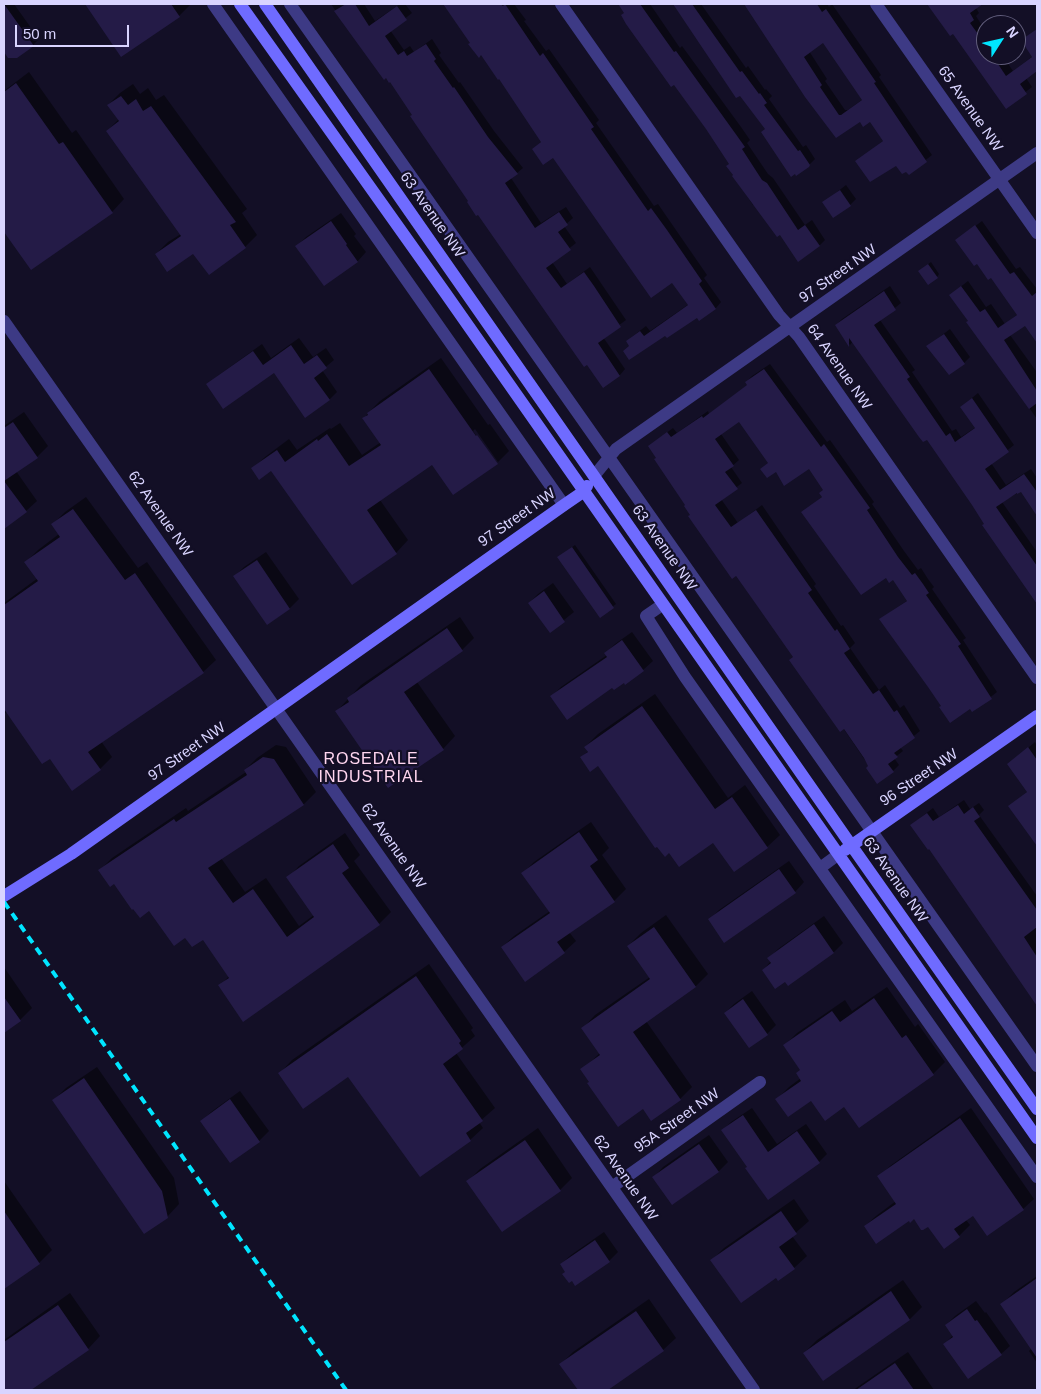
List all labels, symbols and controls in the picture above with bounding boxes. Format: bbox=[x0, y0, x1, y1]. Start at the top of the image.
scale bar bbox=[18, 15, 131, 47]
north arrow bbox=[976, 15, 1026, 65]
text: N bbox=[1003, 23, 1022, 41]
text: 50 m bbox=[23, 25, 56, 42]
street label: 65 Avenue NW bbox=[934, 63, 1006, 155]
street label: 63 Avenue NW bbox=[396, 169, 468, 261]
street label: 97 Street NW bbox=[796, 241, 880, 307]
street label: 64 Avenue NW bbox=[803, 321, 875, 413]
street label: 62 Avenue NW bbox=[124, 468, 196, 560]
street label: 97 Street NW bbox=[475, 485, 559, 551]
street label: 63 Avenue NW bbox=[628, 502, 700, 594]
street label: 97 Street NW bbox=[145, 719, 229, 785]
street label: 96 Street NW bbox=[877, 745, 961, 811]
district label: ROSEDALE INDUSTRIAL bbox=[317, 750, 425, 788]
street label: 62 Avenue NW bbox=[357, 800, 429, 892]
street label: 63 Avenue NW bbox=[859, 834, 931, 926]
street label: 95A Street NW bbox=[631, 1085, 723, 1157]
street label: 62 Avenue NW bbox=[589, 1132, 661, 1224]

